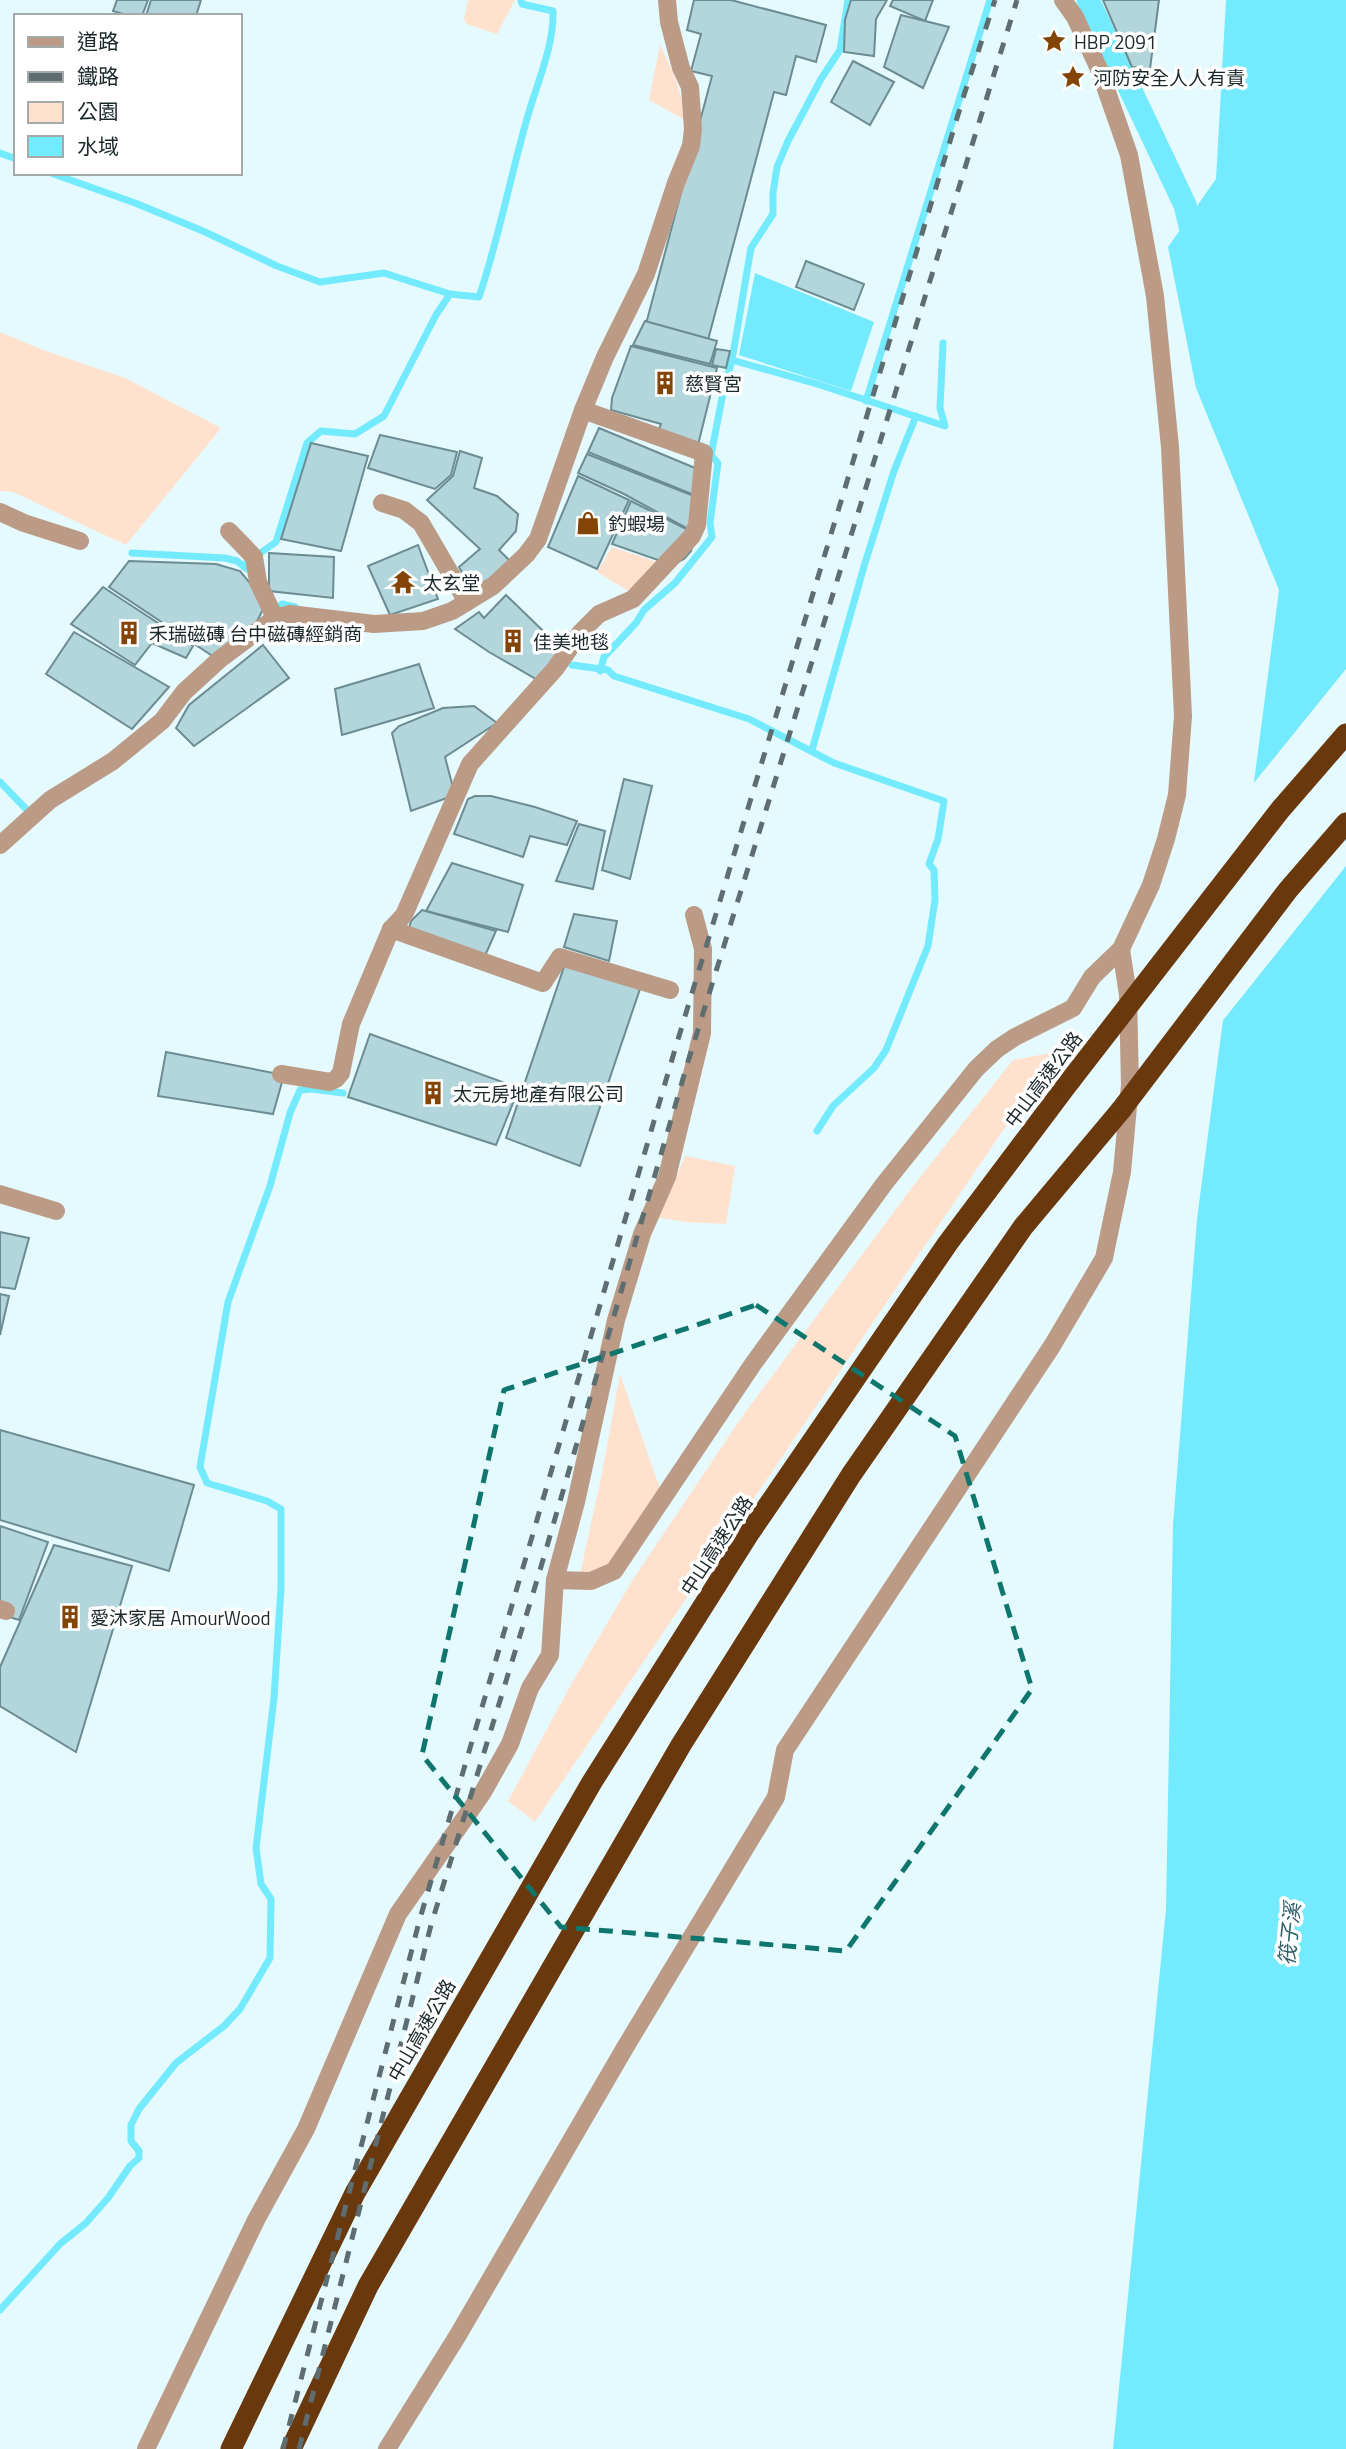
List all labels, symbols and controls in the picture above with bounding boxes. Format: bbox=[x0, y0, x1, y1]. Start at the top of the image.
legend bbox=[14, 14, 242, 175]
text: 道路 bbox=[77, 25, 119, 57]
place icon: HBP 2091 bbox=[1040, 27, 1068, 55]
place label: HBP 2091 bbox=[1074, 27, 1157, 56]
text: 鐵路 bbox=[77, 60, 119, 92]
place icon: 河防安全人人有責 bbox=[1059, 63, 1087, 91]
place label: 河防安全人人有責 bbox=[1093, 63, 1245, 92]
text: 公園 bbox=[77, 95, 119, 127]
text: 水域 bbox=[77, 130, 119, 162]
building icon: 慈賢宮 bbox=[651, 369, 679, 397]
place label: 慈賢宮 bbox=[685, 369, 742, 398]
shop icon: 釣蝦場 bbox=[574, 509, 602, 537]
place label: 釣蝦場 bbox=[608, 509, 665, 538]
temple icon: 太玄堂 bbox=[389, 568, 417, 596]
place label: 太玄堂 bbox=[423, 568, 480, 597]
building icon: 禾瑞磁磚 台中磁磚經銷商 bbox=[115, 619, 143, 647]
place label: 禾瑞磁磚 台中磁磚經銷商 bbox=[149, 619, 362, 648]
building icon: 佳美地毯 bbox=[499, 627, 527, 655]
place label: 佳美地毯 bbox=[533, 627, 609, 656]
street label: 中山高速公路 bbox=[997, 1025, 1089, 1133]
building icon: 太元房地產有限公司 bbox=[419, 1079, 447, 1107]
place label: 太元房地產有限公司 bbox=[453, 1079, 624, 1108]
street label: 中山高速公路 bbox=[673, 1489, 759, 1601]
building icon: 愛沐家居 AmourWood bbox=[56, 1603, 84, 1631]
place label: 愛沐家居 AmourWood bbox=[90, 1603, 271, 1632]
water label: 筏子溪 bbox=[1270, 1898, 1309, 1967]
street label: 中山高速公路 bbox=[380, 1973, 462, 2087]

